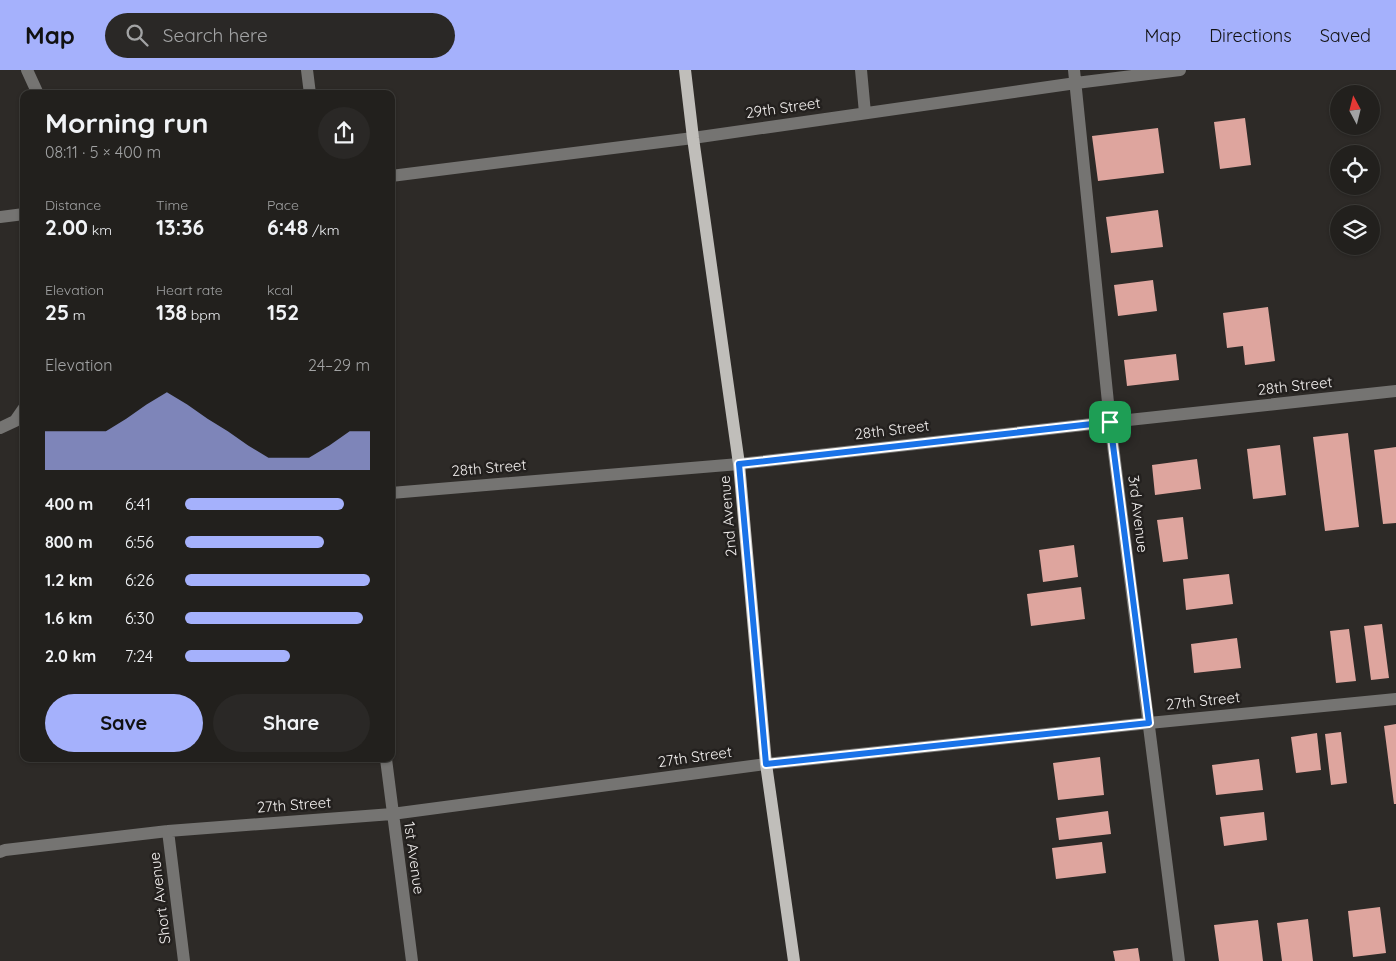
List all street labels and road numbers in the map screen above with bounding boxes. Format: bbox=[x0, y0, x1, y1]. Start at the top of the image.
street label: 29th Street bbox=[744, 93, 822, 122]
street label: 28th Street bbox=[1257, 372, 1333, 399]
street label: 28th Street bbox=[854, 415, 930, 444]
street label: 28th Street bbox=[451, 455, 527, 480]
street label: 3rd Avenue bbox=[1124, 474, 1153, 554]
street label: 2nd Avenue bbox=[714, 475, 741, 557]
street label: 27th Street bbox=[1165, 687, 1241, 714]
street label: 27th Street bbox=[657, 742, 733, 771]
street label: 27th Street bbox=[256, 792, 332, 817]
street label: 1st Avenue bbox=[400, 820, 429, 895]
street label: Short Avenue bbox=[144, 851, 175, 945]

